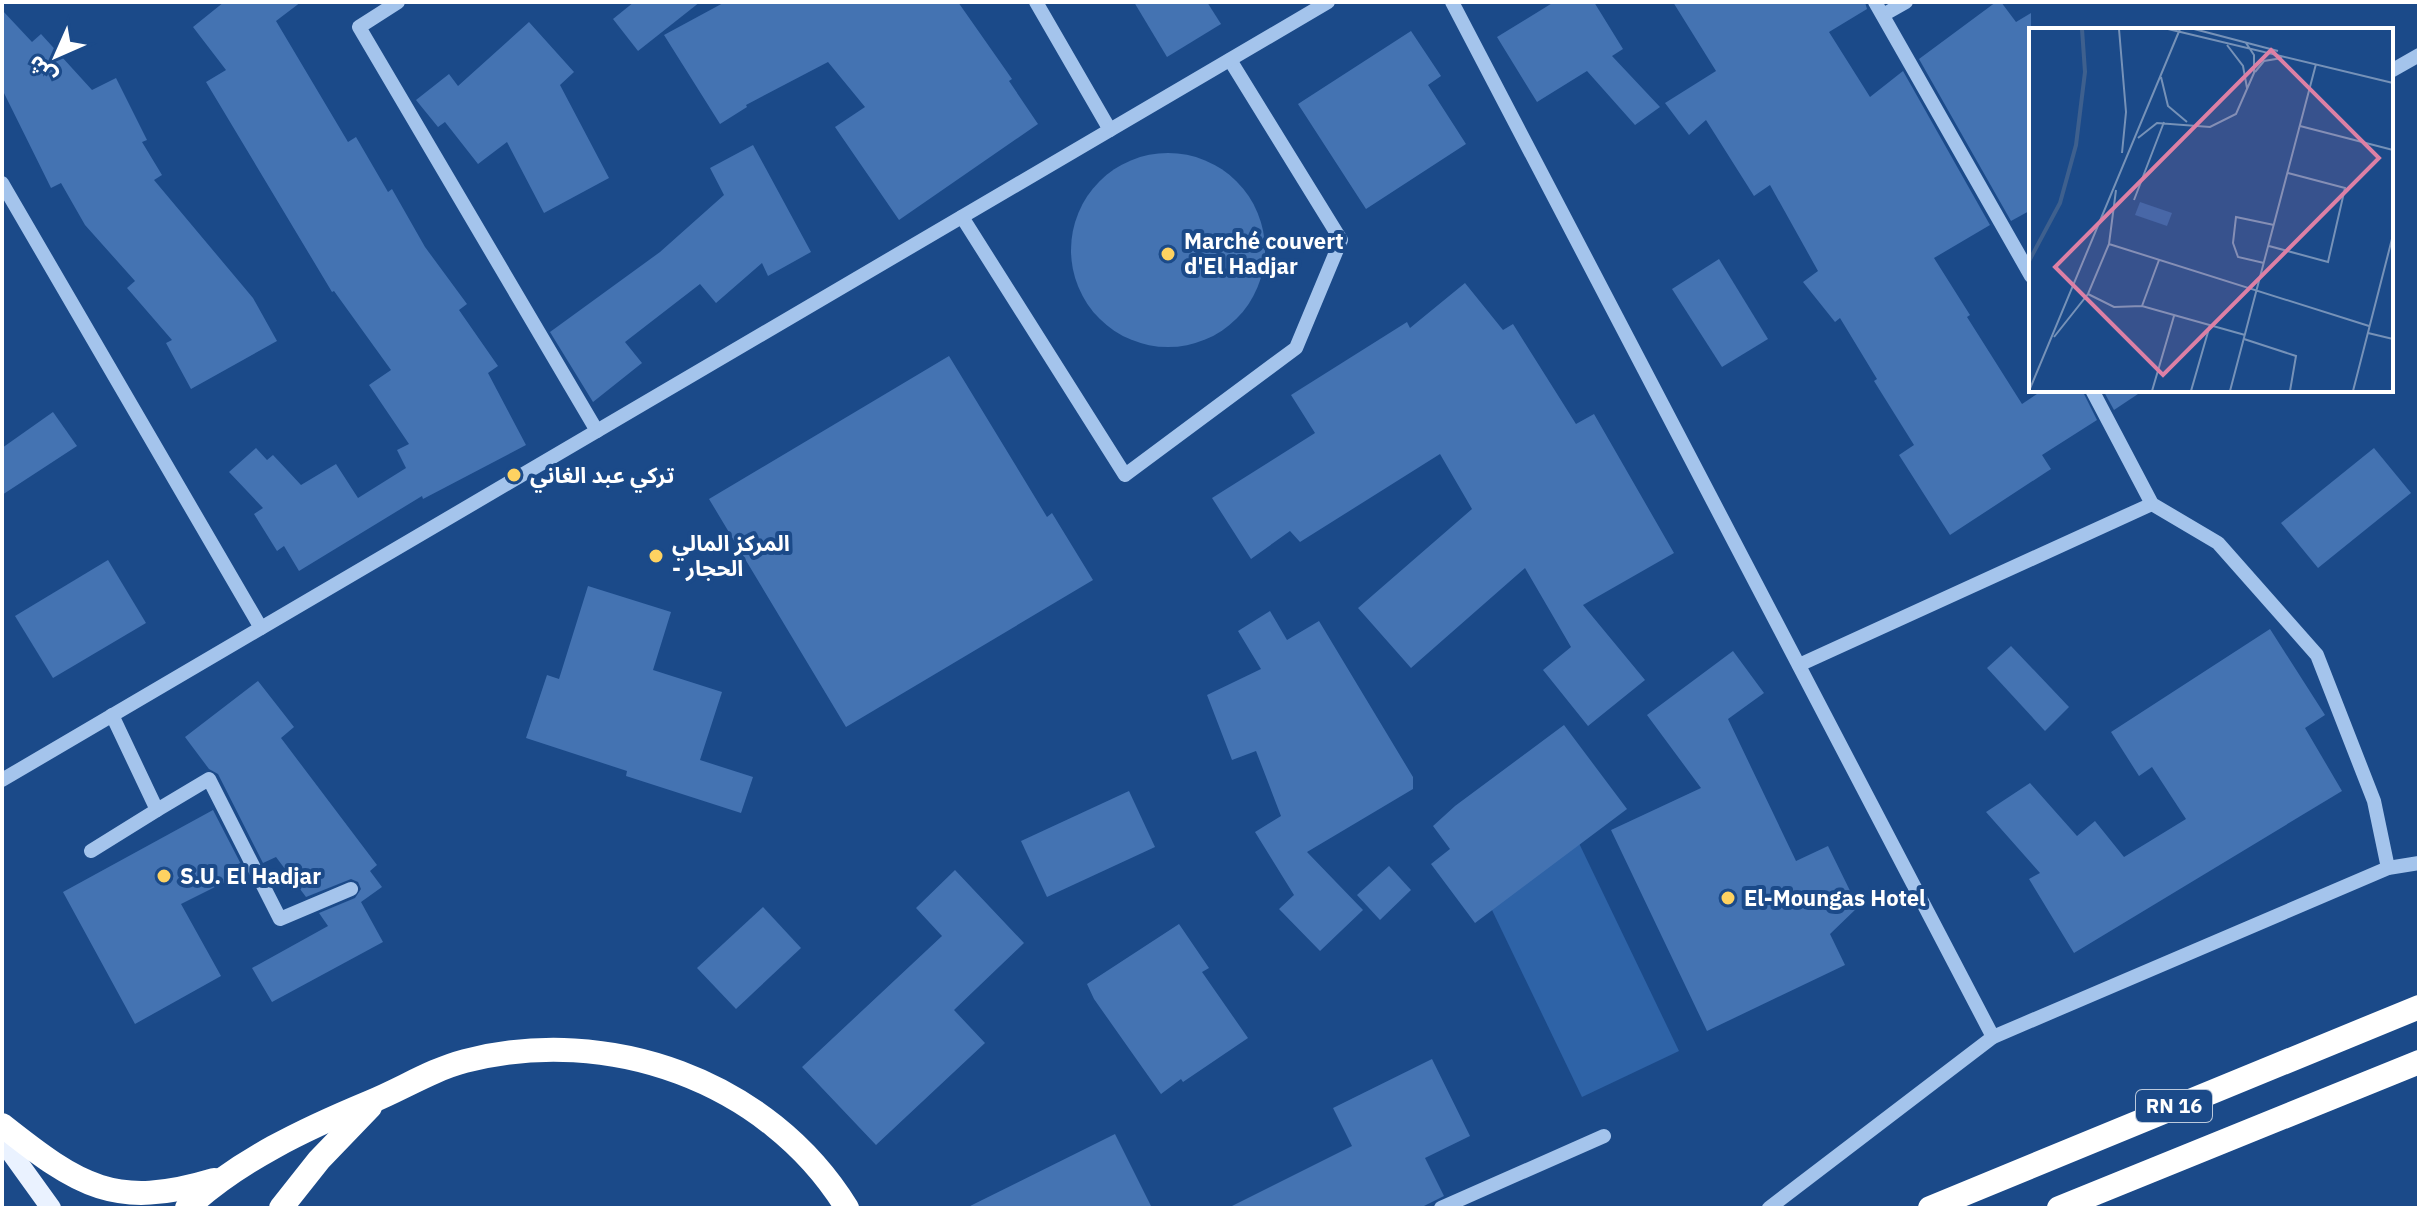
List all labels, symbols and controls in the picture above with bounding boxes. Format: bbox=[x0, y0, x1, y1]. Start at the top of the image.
north arrow bbox=[16, 16, 96, 96]
inset map bbox=[2029, 28, 2393, 392]
text: ش bbox=[21, 50, 62, 91]
place label: Marché couvert d'El Hadjar bbox=[1184, 226, 1344, 280]
marker: Marché couvert d'El Hadjar bbox=[1159, 245, 1177, 263]
place label: تركي عبد الغاني bbox=[530, 460, 675, 493]
marker: تركي عبد الغاني bbox=[505, 466, 523, 484]
place label: المركز المالي - الحجار bbox=[672, 528, 790, 582]
marker: المركز المالي - الحجار bbox=[647, 547, 665, 565]
place label: S.U. El Hadjar bbox=[180, 861, 321, 890]
marker: S.U. El Hadjar bbox=[155, 867, 173, 885]
place label: El-Moungas Hotel bbox=[1744, 883, 1926, 912]
marker: El-Moungas Hotel bbox=[1719, 889, 1737, 907]
road number: RN 16 bbox=[2136, 1090, 2212, 1122]

